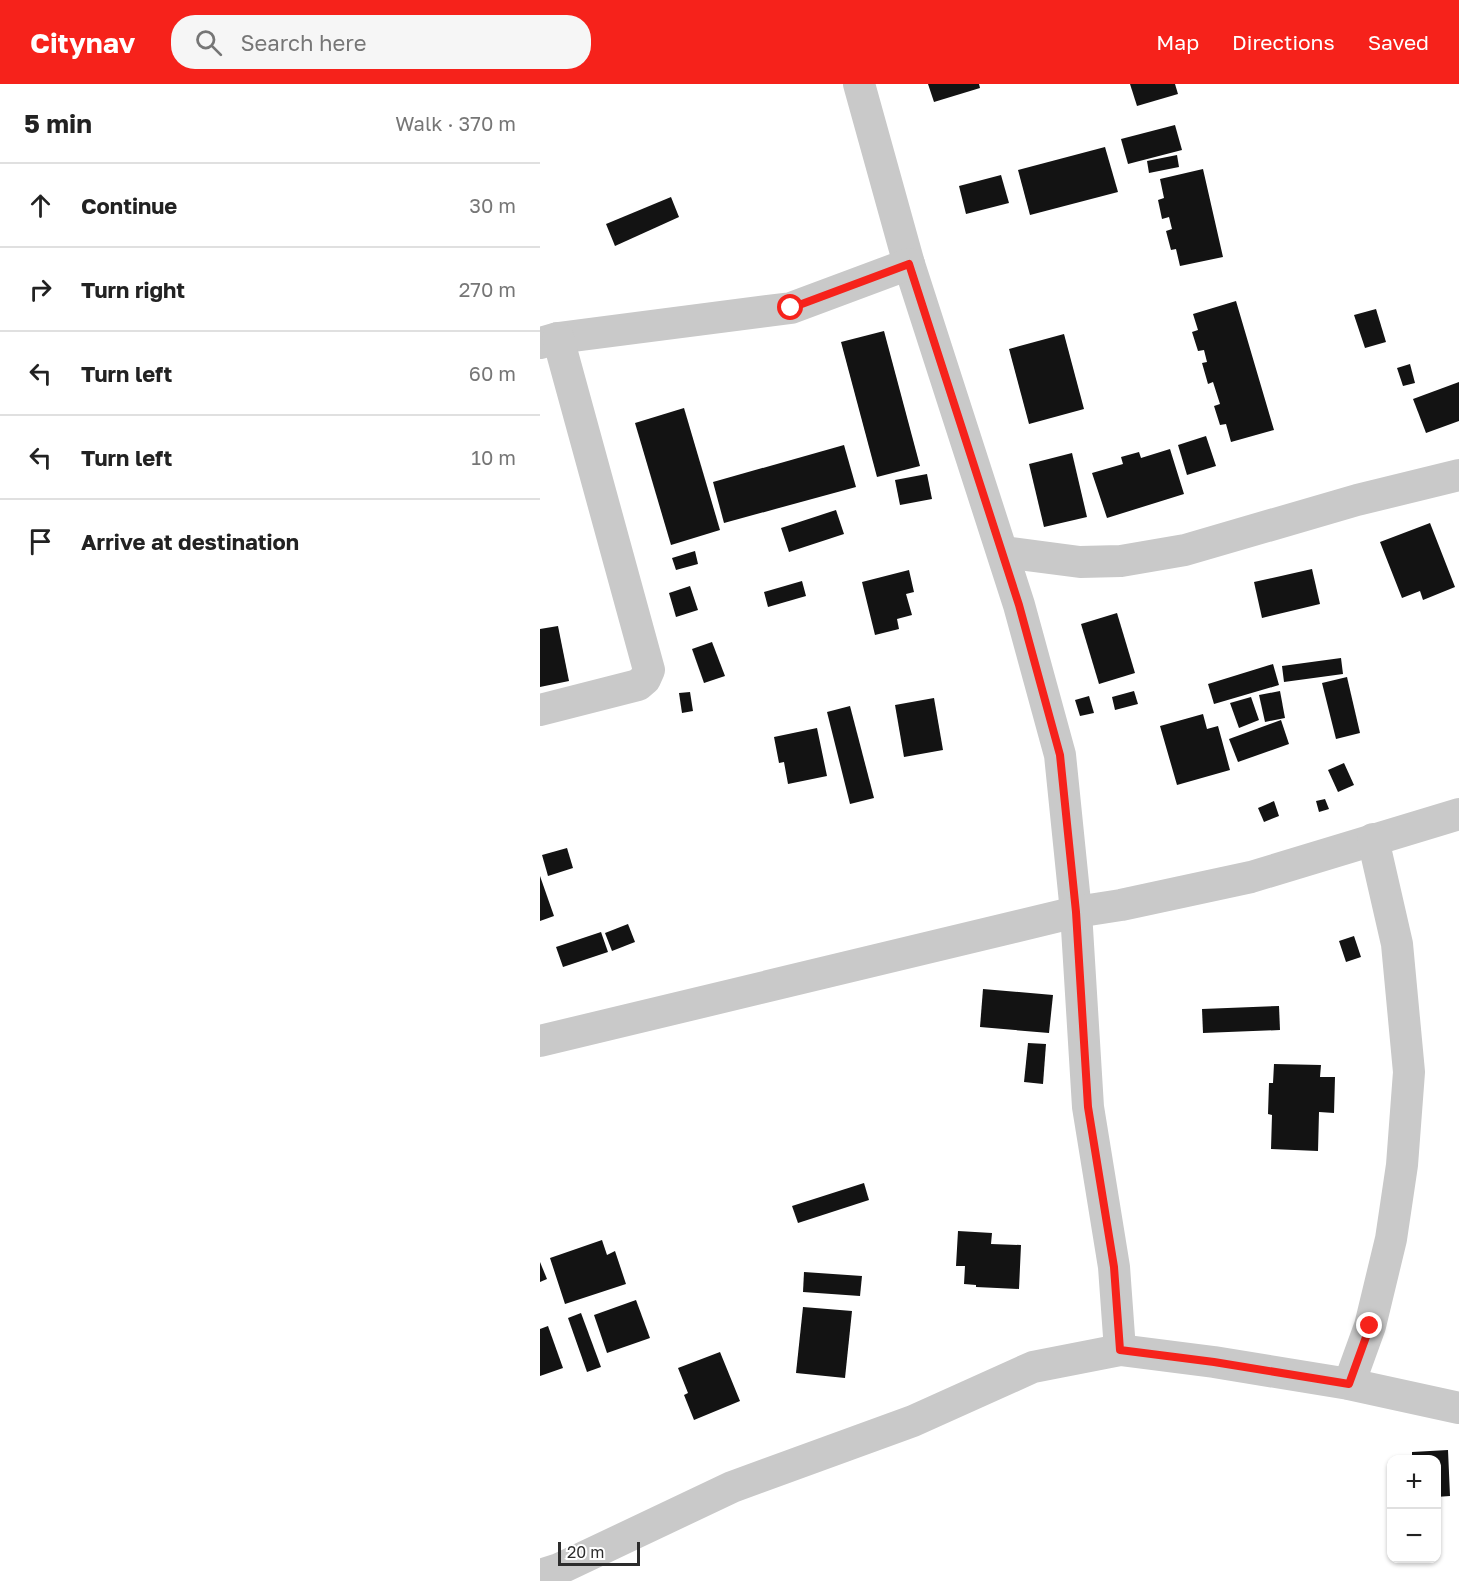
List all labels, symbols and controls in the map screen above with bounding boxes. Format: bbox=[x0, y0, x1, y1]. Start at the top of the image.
search box bbox=[171, 15, 591, 69]
text: Citynav bbox=[30, 26, 135, 59]
icon: search bbox=[192, 26, 225, 59]
text: Search here bbox=[240, 29, 366, 56]
text: Map bbox=[1156, 29, 1199, 55]
text: Directions bbox=[1232, 29, 1335, 55]
text: Saved bbox=[1368, 29, 1429, 55]
text: 5 min bbox=[24, 108, 92, 139]
text: Walk · 370 m bbox=[395, 111, 516, 135]
icon: ahead bbox=[24, 189, 57, 222]
text: Continue bbox=[81, 192, 177, 219]
text: 30 m bbox=[469, 193, 516, 217]
icon: right bbox=[24, 273, 57, 306]
text: Turn right bbox=[81, 276, 185, 303]
text: 270 m bbox=[459, 277, 516, 301]
route start bbox=[777, 294, 803, 320]
icon: left bbox=[24, 357, 57, 390]
text: Turn left bbox=[81, 360, 172, 387]
text: 60 m bbox=[469, 361, 516, 385]
icon: left bbox=[24, 441, 57, 474]
text: Turn left bbox=[81, 444, 172, 471]
text: 10 m bbox=[471, 445, 516, 469]
icon: arrive bbox=[24, 525, 57, 558]
text: Arrive at destination bbox=[81, 528, 299, 555]
route end bbox=[1356, 1312, 1382, 1338]
map controls bbox=[1387, 1455, 1441, 1563]
button: + bbox=[1387, 1455, 1441, 1509]
button: − bbox=[1387, 1509, 1441, 1563]
scale bar bbox=[558, 1539, 640, 1566]
text: 20 m bbox=[567, 1542, 604, 1562]

